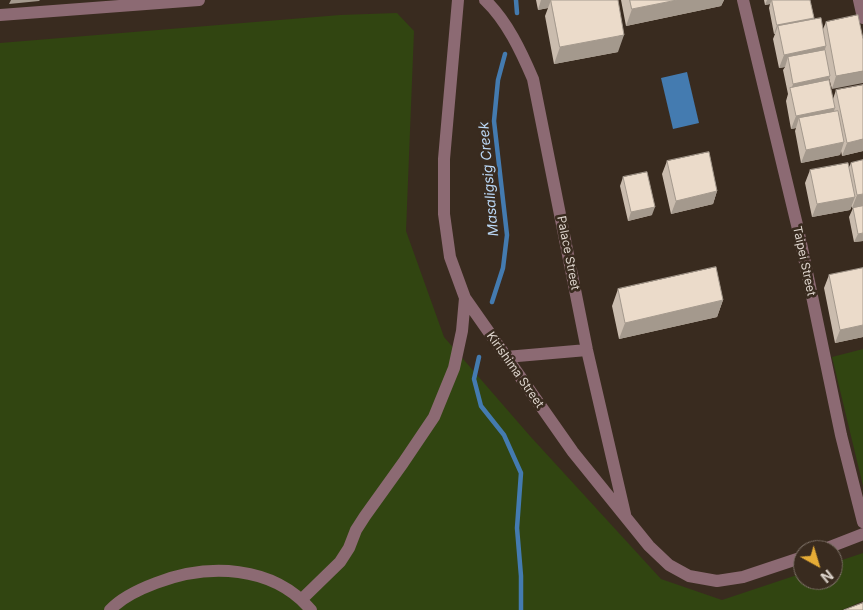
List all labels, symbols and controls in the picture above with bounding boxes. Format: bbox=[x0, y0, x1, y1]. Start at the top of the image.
water label: Masaligsig Creek bbox=[476, 121, 502, 237]
street label: Palace Street bbox=[554, 215, 582, 291]
street label: Taipei Street bbox=[790, 225, 818, 297]
street label: Kirishima Street bbox=[483, 329, 547, 411]
north arrow bbox=[793, 540, 843, 590]
text: N bbox=[818, 566, 837, 586]

